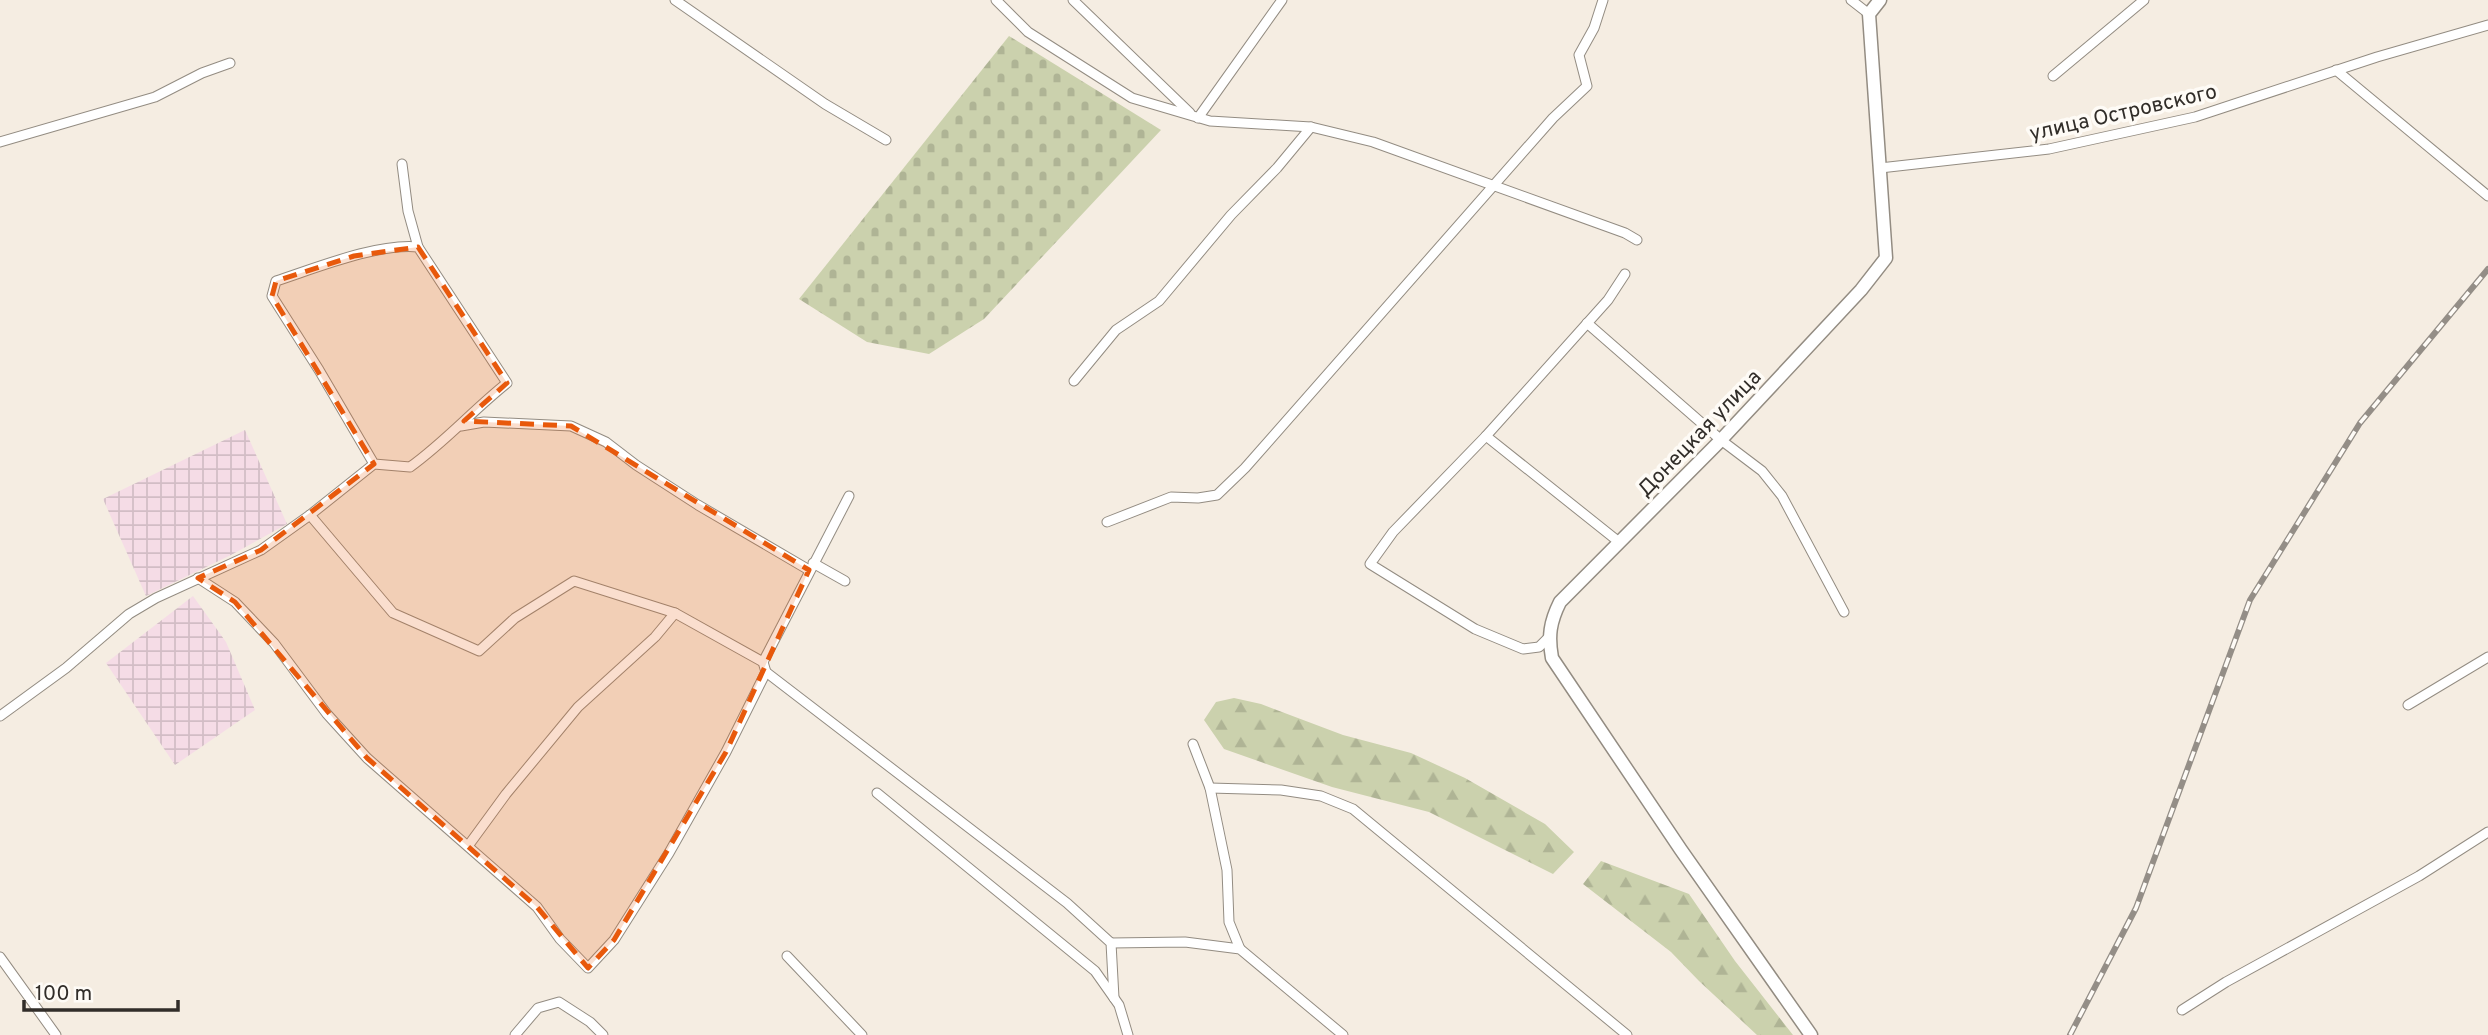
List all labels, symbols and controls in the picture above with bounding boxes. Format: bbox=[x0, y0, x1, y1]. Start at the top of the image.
street label: улица Островского bbox=[2027, 79, 2220, 148]
street label: Донецкая улица bbox=[1632, 365, 1768, 504]
scale bar bbox=[24, 968, 178, 1012]
text: 100 m bbox=[35, 981, 92, 1008]

